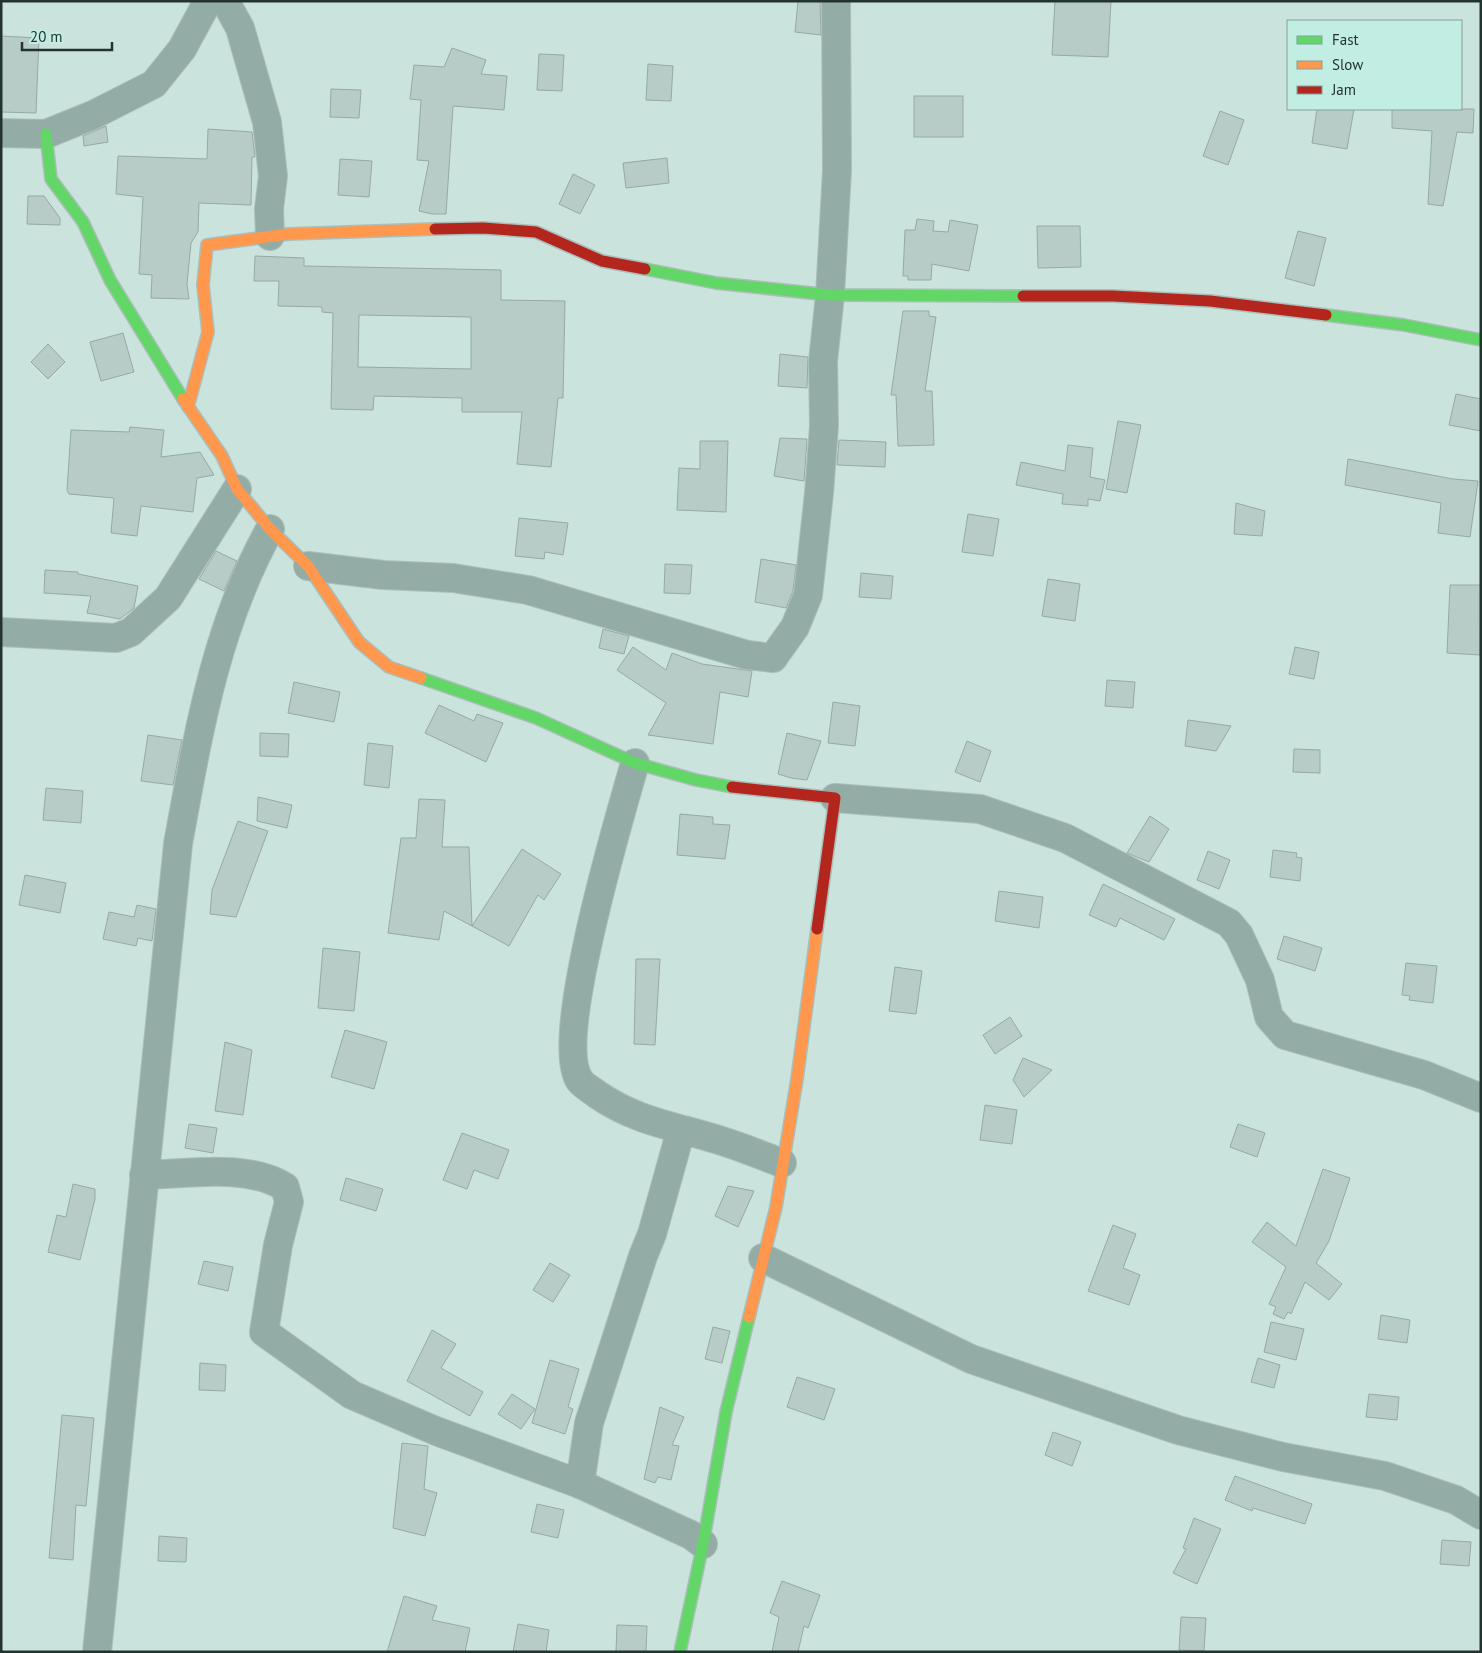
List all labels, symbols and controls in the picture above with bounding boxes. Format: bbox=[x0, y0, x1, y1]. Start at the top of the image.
scale bar bbox=[22, 20, 112, 52]
legend bbox=[1287, 20, 1462, 110]
text: 20 m bbox=[30, 27, 63, 46]
text: Fast bbox=[1332, 30, 1359, 49]
text: Slow bbox=[1332, 55, 1363, 74]
text: Jam bbox=[1331, 80, 1356, 99]

